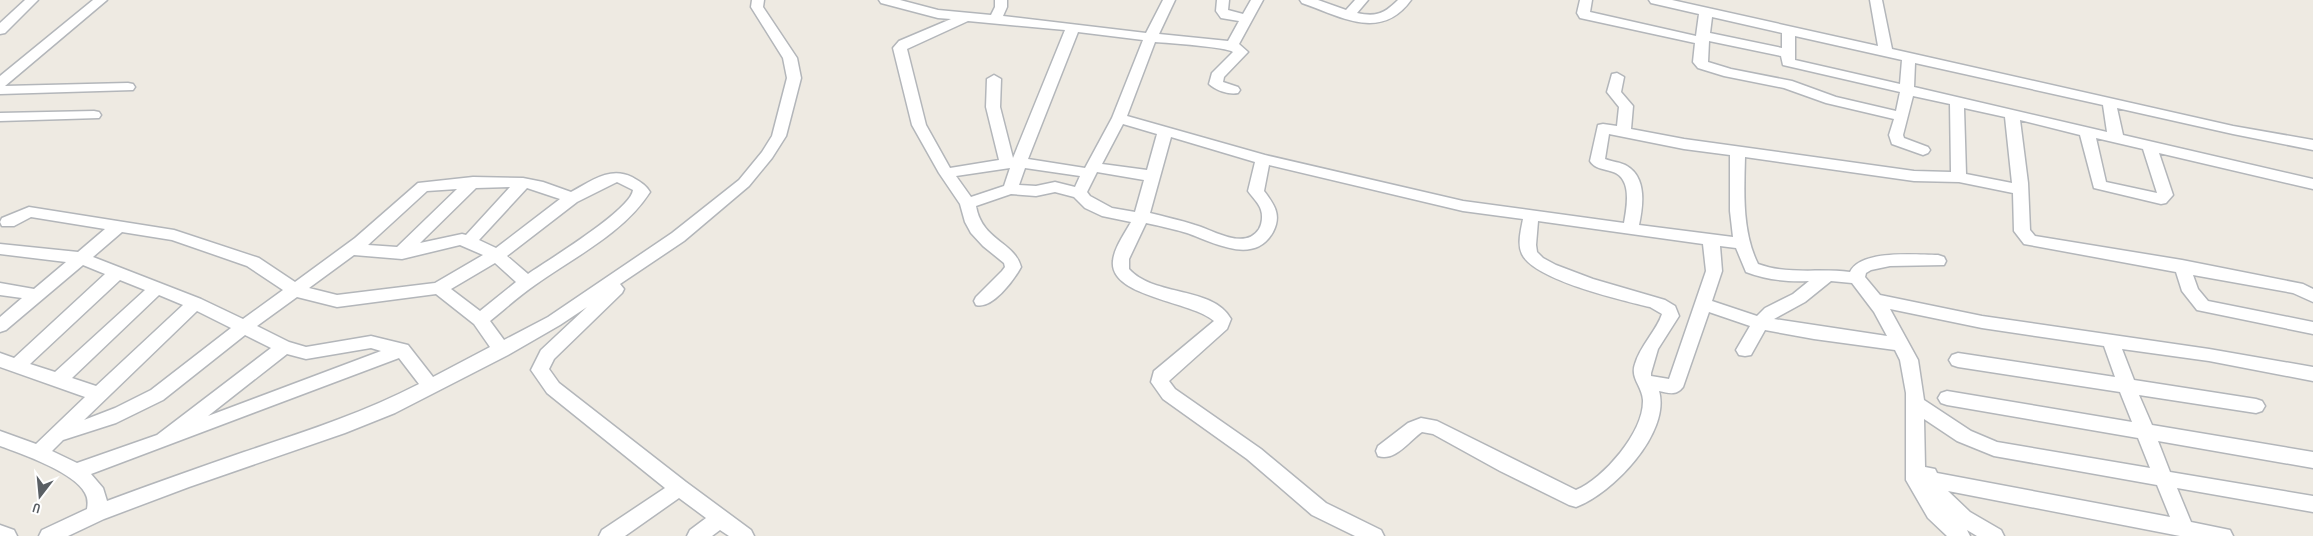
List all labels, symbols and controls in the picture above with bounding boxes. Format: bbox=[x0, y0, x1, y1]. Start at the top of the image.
north arrow bbox=[15, 471, 65, 521]
text: U bbox=[31, 499, 42, 517]

